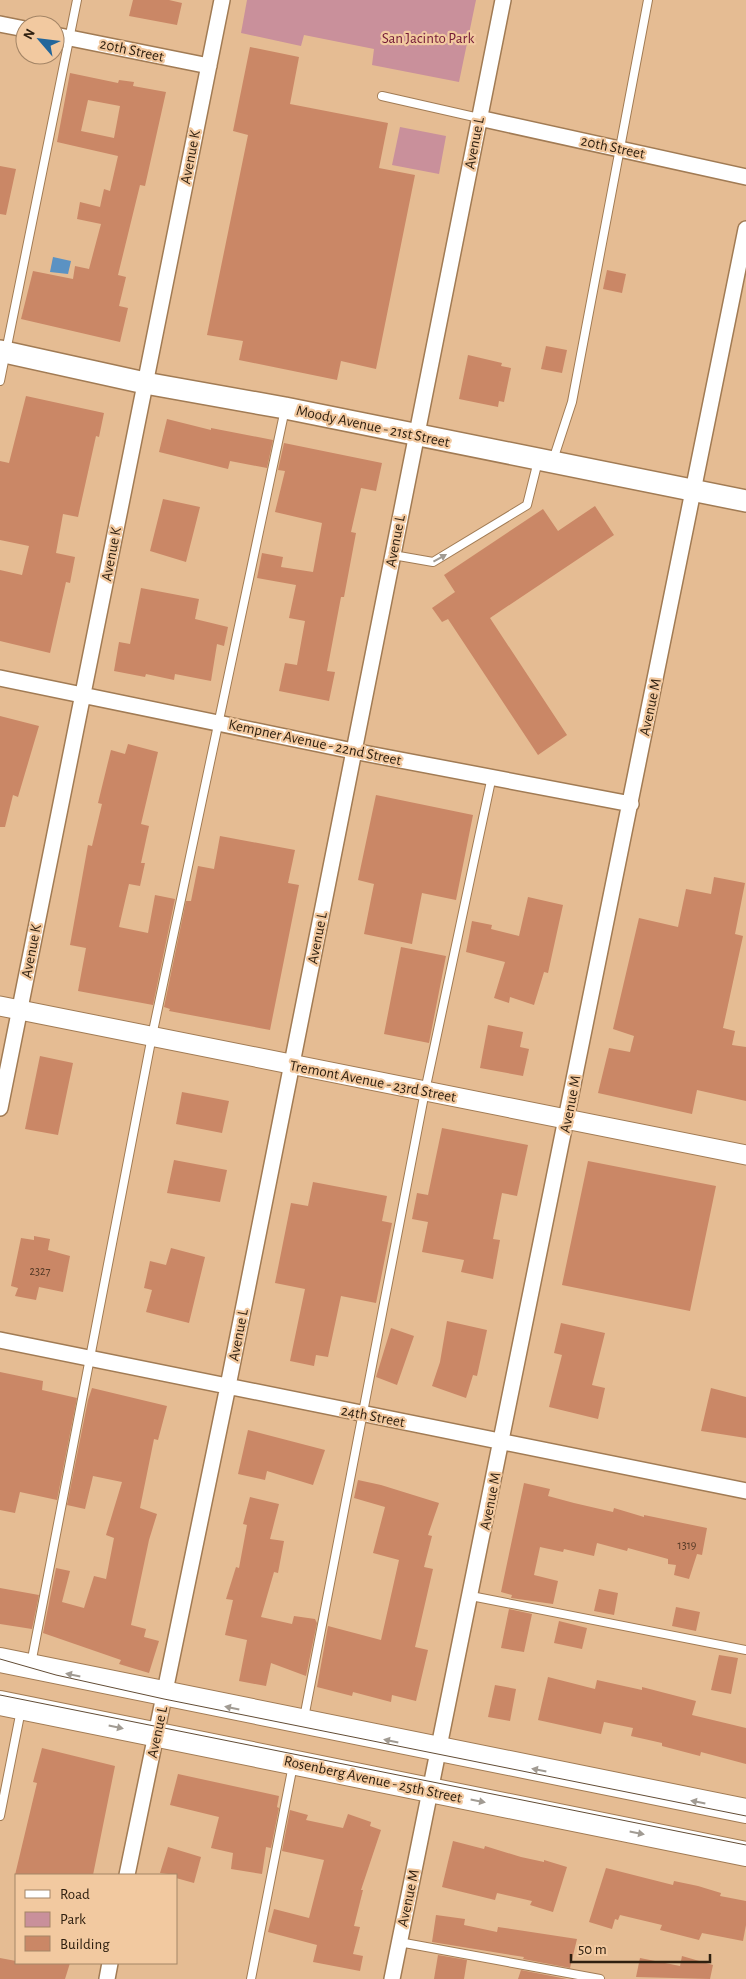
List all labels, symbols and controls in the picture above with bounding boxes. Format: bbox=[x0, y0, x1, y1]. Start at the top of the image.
north arrow bbox=[15, 15, 65, 65]
text: N bbox=[21, 27, 38, 42]
park label: San Jacinto Park bbox=[382, 31, 474, 46]
street label: 20th Street bbox=[98, 36, 166, 65]
street label: Avenue L bbox=[462, 115, 487, 170]
street label: Avenue K bbox=[178, 128, 203, 185]
street label: 20th Street bbox=[579, 133, 647, 162]
street label: Moody Avenue - 21st Street bbox=[295, 403, 451, 450]
street label: Avenue L bbox=[383, 513, 408, 568]
street label: Avenue K bbox=[99, 525, 124, 582]
one-way arrow bbox=[433, 553, 446, 562]
street label: Avenue M bbox=[637, 677, 664, 737]
street label: Kempner Avenue - 22nd Street bbox=[227, 717, 403, 768]
street label: Avenue L bbox=[305, 910, 330, 965]
street label: Avenue K bbox=[19, 922, 44, 979]
street label: Tremont Avenue - 23rd Street bbox=[289, 1058, 457, 1105]
street label: Avenue M bbox=[558, 1074, 583, 1134]
house number: 2327 bbox=[30, 1265, 50, 1277]
street label: Avenue L bbox=[226, 1307, 251, 1362]
street label: 24th Street bbox=[340, 1403, 406, 1430]
street label: Avenue M bbox=[478, 1471, 503, 1531]
house number: 1319 bbox=[678, 1539, 697, 1551]
one-way arrow bbox=[65, 1671, 81, 1679]
street label: Avenue L bbox=[145, 1704, 170, 1759]
one-way arrow bbox=[225, 1704, 240, 1712]
one-way arrow bbox=[109, 1723, 124, 1731]
one-way arrow bbox=[383, 1736, 399, 1744]
street label: Rosenberg Avenue - 25th Street bbox=[283, 1753, 463, 1806]
one-way arrow bbox=[531, 1766, 546, 1774]
one-way arrow bbox=[470, 1797, 486, 1805]
one-way arrow bbox=[690, 1797, 706, 1805]
one-way arrow bbox=[630, 1829, 646, 1837]
street label: Avenue M bbox=[395, 1868, 422, 1928]
legend bbox=[15, 1874, 178, 1964]
text: Road bbox=[60, 1887, 90, 1902]
text: Park bbox=[60, 1912, 86, 1927]
scale bar bbox=[571, 1932, 710, 1964]
text: Building bbox=[60, 1937, 110, 1952]
text: 50 m bbox=[578, 1942, 607, 1957]

